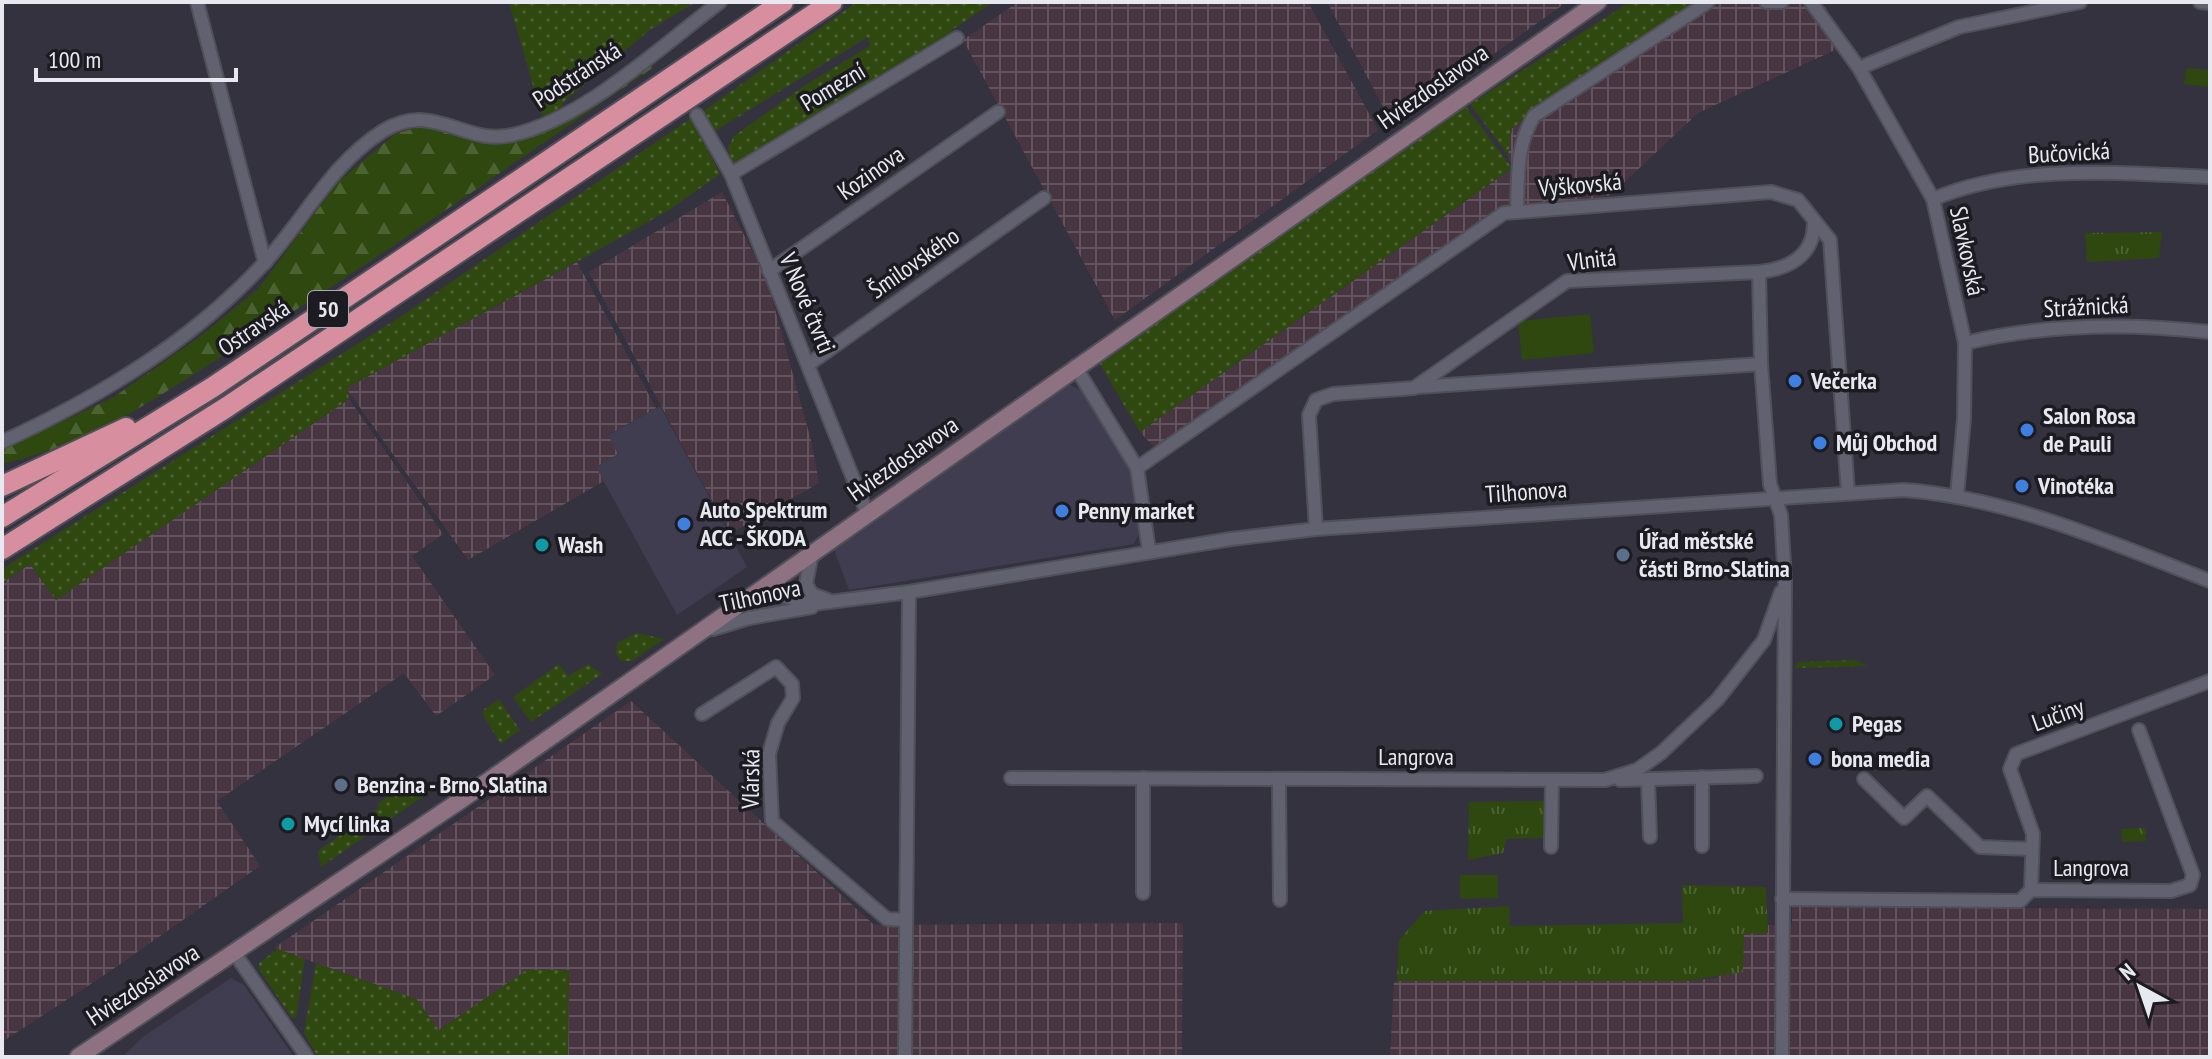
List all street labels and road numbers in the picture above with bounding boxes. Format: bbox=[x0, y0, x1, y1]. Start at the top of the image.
street label: Podstránská bbox=[527, 35, 627, 115]
street label: Hviezdoslavova bbox=[1371, 37, 1494, 136]
street label: Pomezní bbox=[795, 55, 871, 118]
street label: Bučovická bbox=[2027, 135, 2111, 170]
street label: Kozinova bbox=[831, 139, 910, 207]
street label: Vyškovská bbox=[1536, 165, 1623, 204]
street label: Slavkovská bbox=[1943, 204, 1992, 298]
street label: Šmilovského bbox=[862, 220, 965, 305]
street label: Vlnitá bbox=[1565, 241, 1618, 278]
street label: V Nové čtvrti bbox=[772, 247, 842, 358]
street label: Strážnická bbox=[2043, 289, 2129, 324]
road number: 50 bbox=[308, 291, 348, 327]
street label: Ostravská bbox=[212, 292, 296, 363]
street label: Hviezdoslavova bbox=[841, 409, 964, 508]
street label: Tilhonova bbox=[1484, 473, 1568, 510]
street label: Tilhonova bbox=[717, 572, 803, 619]
street label: Lučiny bbox=[2027, 691, 2088, 738]
street label: Langrova bbox=[1378, 741, 1454, 772]
street label: Vlárská bbox=[734, 749, 767, 810]
street label: Langrova bbox=[2053, 852, 2129, 883]
street label: Hviezdoslavova bbox=[81, 937, 205, 1032]

